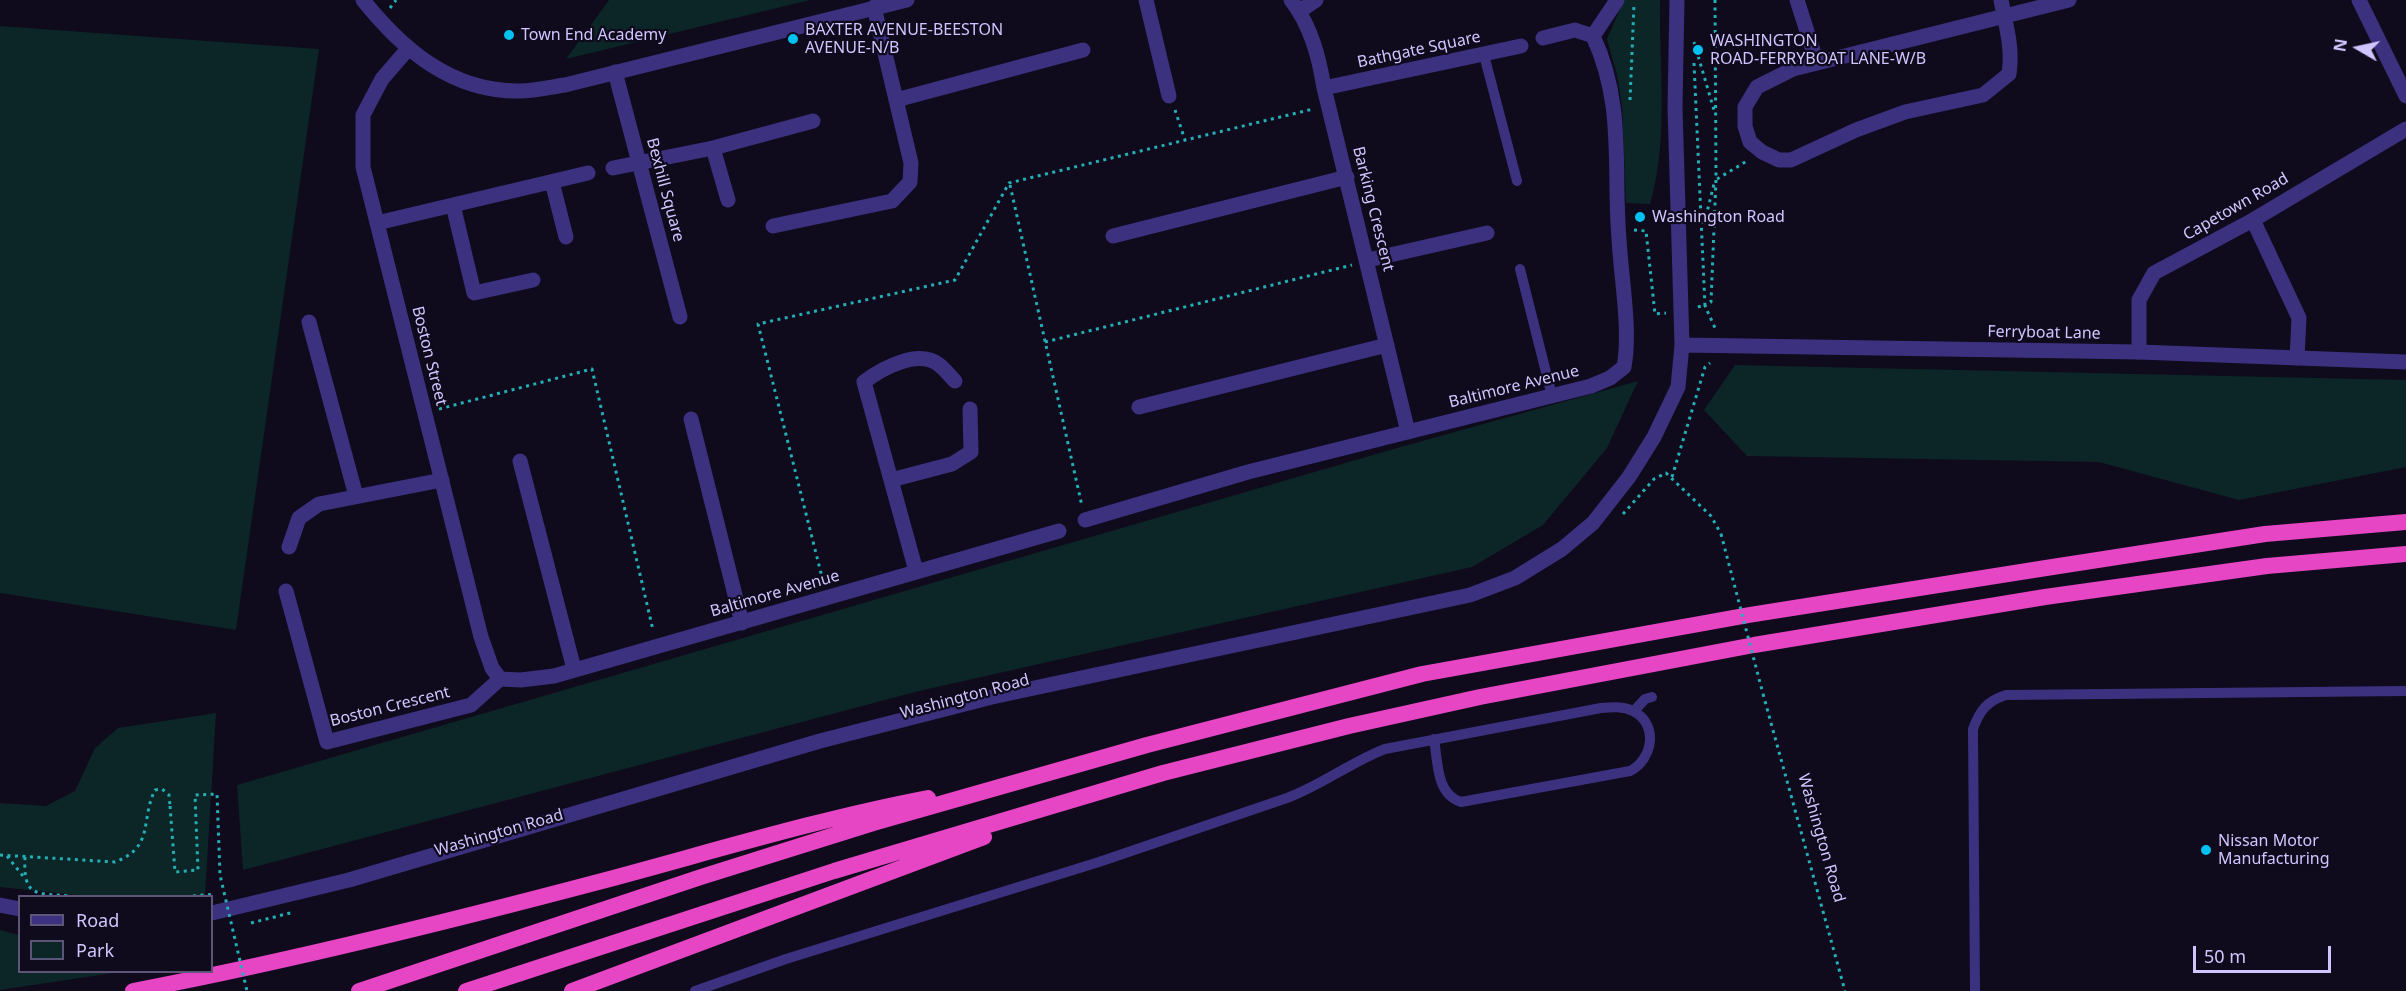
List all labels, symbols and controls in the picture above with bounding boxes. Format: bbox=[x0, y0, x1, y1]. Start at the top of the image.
north arrow bbox=[2328, 18, 2388, 78]
place label: BAXTER AVENUE-BEESTON AVENUE-N/B bbox=[805, 20, 1003, 58]
place label: Town End Academy bbox=[521, 25, 666, 45]
marker: Town End Academy bbox=[502, 28, 516, 42]
street label: Bathgate Square bbox=[1356, 28, 1482, 72]
place label: WASHINGTON ROAD-FERRYBOAT LANE-W/B bbox=[1710, 31, 1926, 69]
marker: BAXTER AVENUE-BEESTON AVENUE-N/B bbox=[786, 32, 800, 46]
text: N bbox=[2328, 37, 2352, 53]
marker: WASHINGTON ROAD-FERRYBOAT LANE-W/B bbox=[1691, 43, 1705, 57]
street label: Bexhill Square bbox=[642, 136, 688, 244]
street label: Barking Crescent bbox=[1348, 145, 1398, 273]
street label: Capetown Road bbox=[2180, 169, 2292, 245]
place label: Washington Road bbox=[1652, 207, 1785, 227]
marker: Washington Road bbox=[1633, 210, 1647, 224]
street label: Boston Street bbox=[407, 304, 451, 408]
street label: Ferryboat Lane bbox=[1987, 322, 2101, 344]
street label: Baltimore Avenue bbox=[1447, 362, 1581, 412]
street label: Baltimore Avenue bbox=[708, 566, 842, 622]
street label: Washington Road bbox=[898, 671, 1032, 723]
street label: Boston Crescent bbox=[328, 683, 452, 731]
street label: Washington Road bbox=[1793, 771, 1849, 905]
street label: Washington Road bbox=[432, 805, 566, 861]
place label: Nissan Motor Manufacturing bbox=[2218, 831, 2330, 869]
marker: Nissan Motor Manufacturing bbox=[2199, 843, 2213, 857]
legend bbox=[18, 895, 213, 973]
text: Road bbox=[76, 908, 119, 932]
scale bar bbox=[2196, 934, 2334, 972]
text: Park bbox=[76, 938, 114, 962]
text: 50 m bbox=[2204, 944, 2246, 968]

